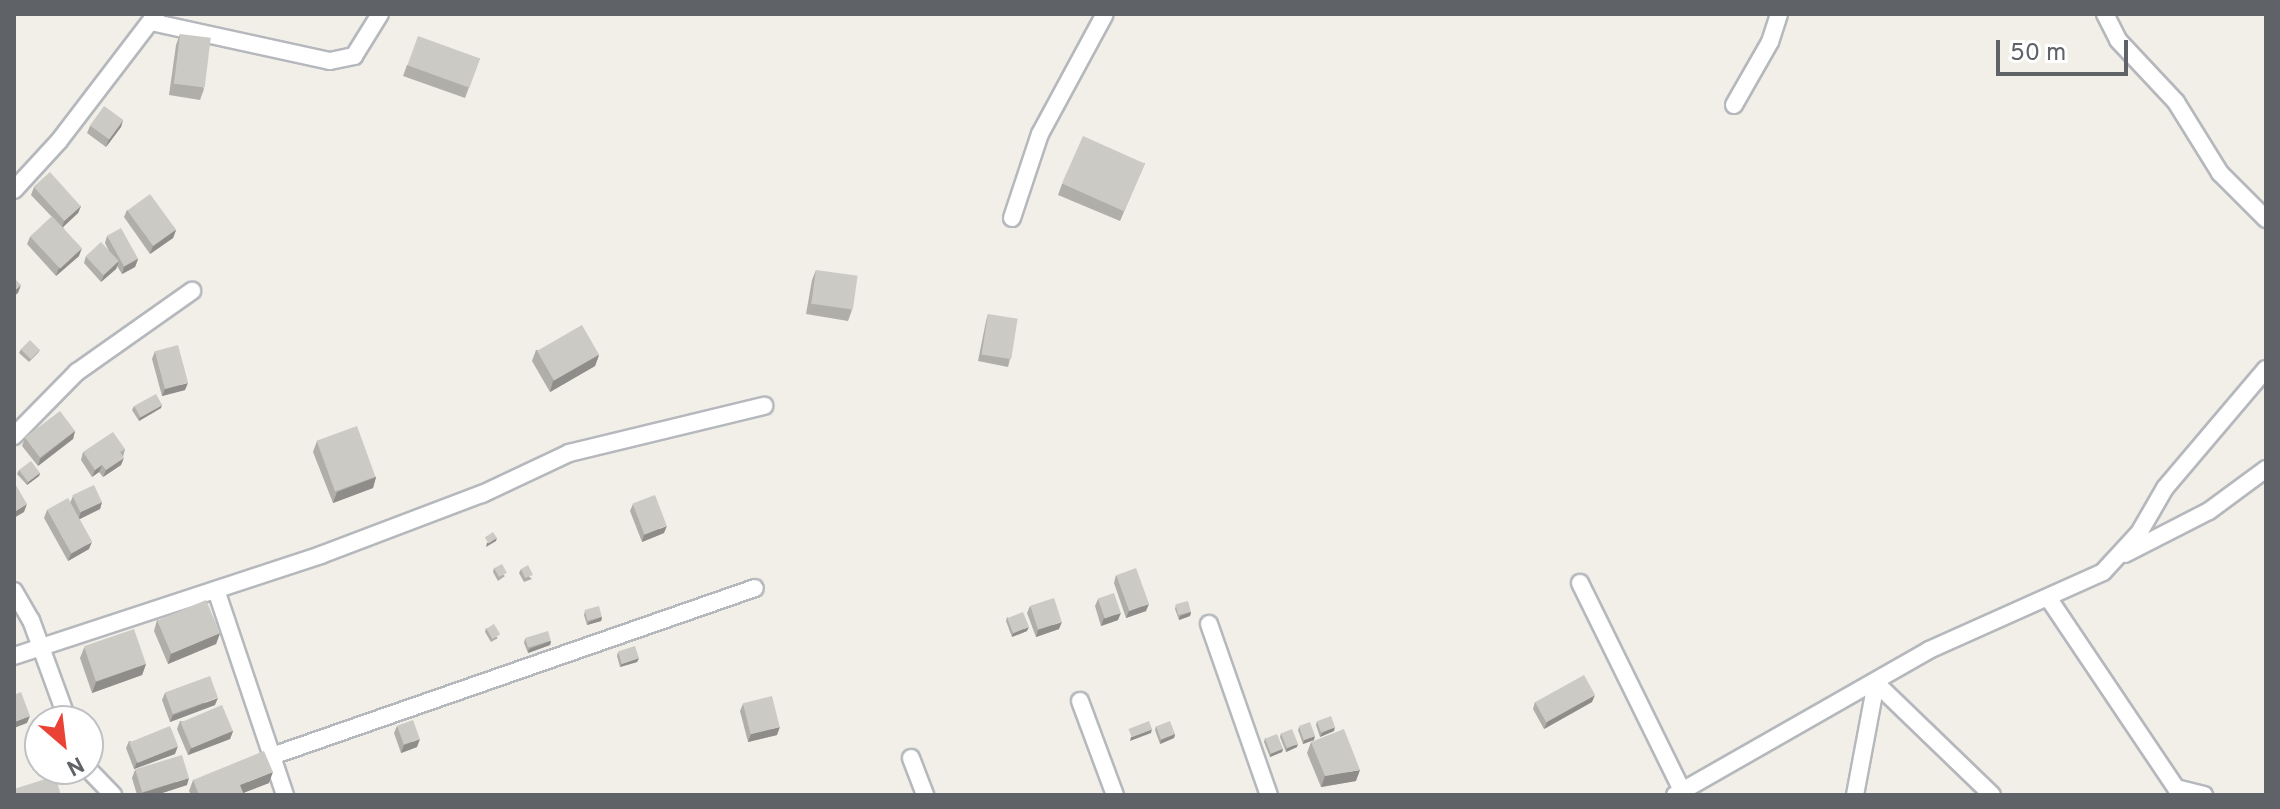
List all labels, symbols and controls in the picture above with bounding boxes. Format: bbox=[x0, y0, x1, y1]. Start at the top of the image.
scale bar bbox=[2000, 24, 2132, 74]
text: 50 m bbox=[2010, 39, 2066, 69]
north arrow bbox=[24, 705, 104, 785]
text: N bbox=[61, 749, 88, 780]

